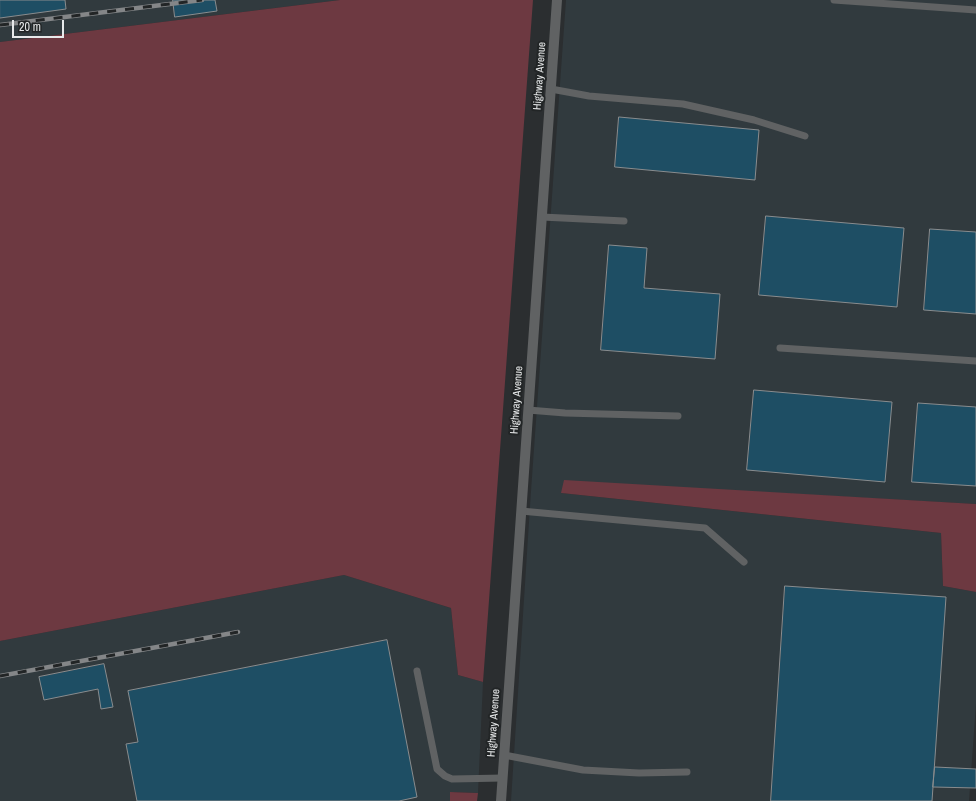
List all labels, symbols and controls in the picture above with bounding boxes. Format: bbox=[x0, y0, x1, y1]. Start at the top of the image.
scale bar bbox=[14, 12, 66, 38]
text: 20 m bbox=[19, 19, 41, 35]
street label: Highway Avenue bbox=[531, 42, 549, 110]
street label: Highway Avenue bbox=[508, 366, 526, 434]
street label: Highway Avenue bbox=[485, 689, 503, 757]

